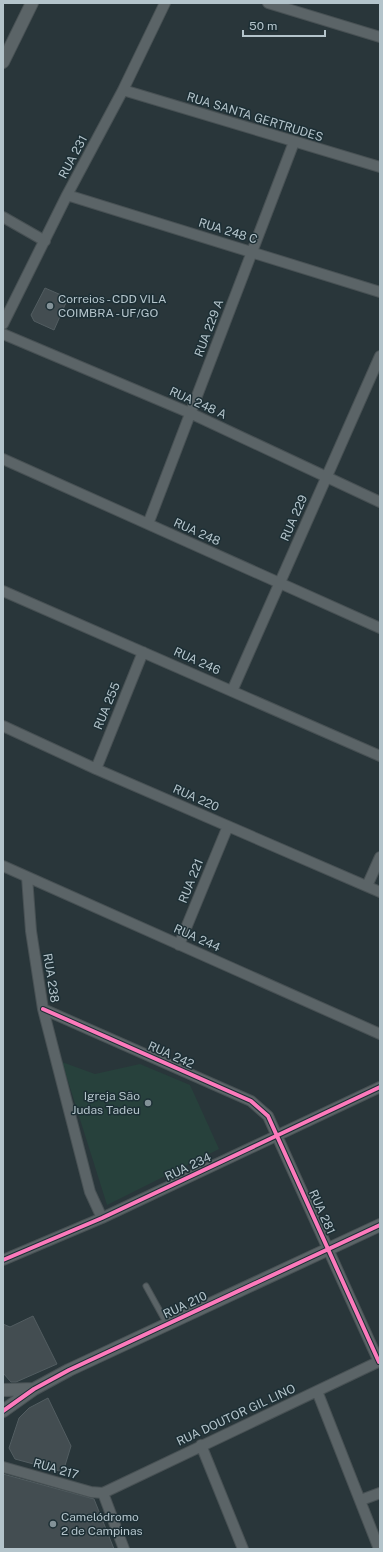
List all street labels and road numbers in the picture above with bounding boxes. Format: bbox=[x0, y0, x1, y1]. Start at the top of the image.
street label: RUA SANTA GERTRUDES bbox=[185, 90, 325, 144]
street label: RUA 231 bbox=[56, 133, 90, 181]
street label: RUA 248 C bbox=[197, 215, 259, 247]
street label: RUA 229 A bbox=[192, 297, 227, 359]
street label: RUA 248 A bbox=[167, 384, 229, 422]
street label: RUA 229 bbox=[278, 493, 310, 543]
street label: RUA 248 bbox=[171, 515, 223, 549]
street label: RUA 246 bbox=[172, 645, 222, 677]
street label: RUA 255 bbox=[91, 680, 123, 732]
street label: RUA 220 bbox=[171, 782, 221, 814]
street label: RUA 221 bbox=[176, 857, 206, 905]
street label: RUA 244 bbox=[172, 922, 223, 955]
street label: RUA 238 bbox=[40, 952, 62, 1004]
street label: RUA 242 bbox=[146, 1039, 196, 1071]
street label: RUA 234 bbox=[163, 1150, 214, 1184]
street label: RUA 281 bbox=[306, 1188, 338, 1236]
street label: RUA 210 bbox=[161, 1289, 209, 1321]
street label: RUA DOUTOR GIL LINO bbox=[174, 1381, 298, 1449]
street label: RUA 217 bbox=[32, 1456, 80, 1482]

